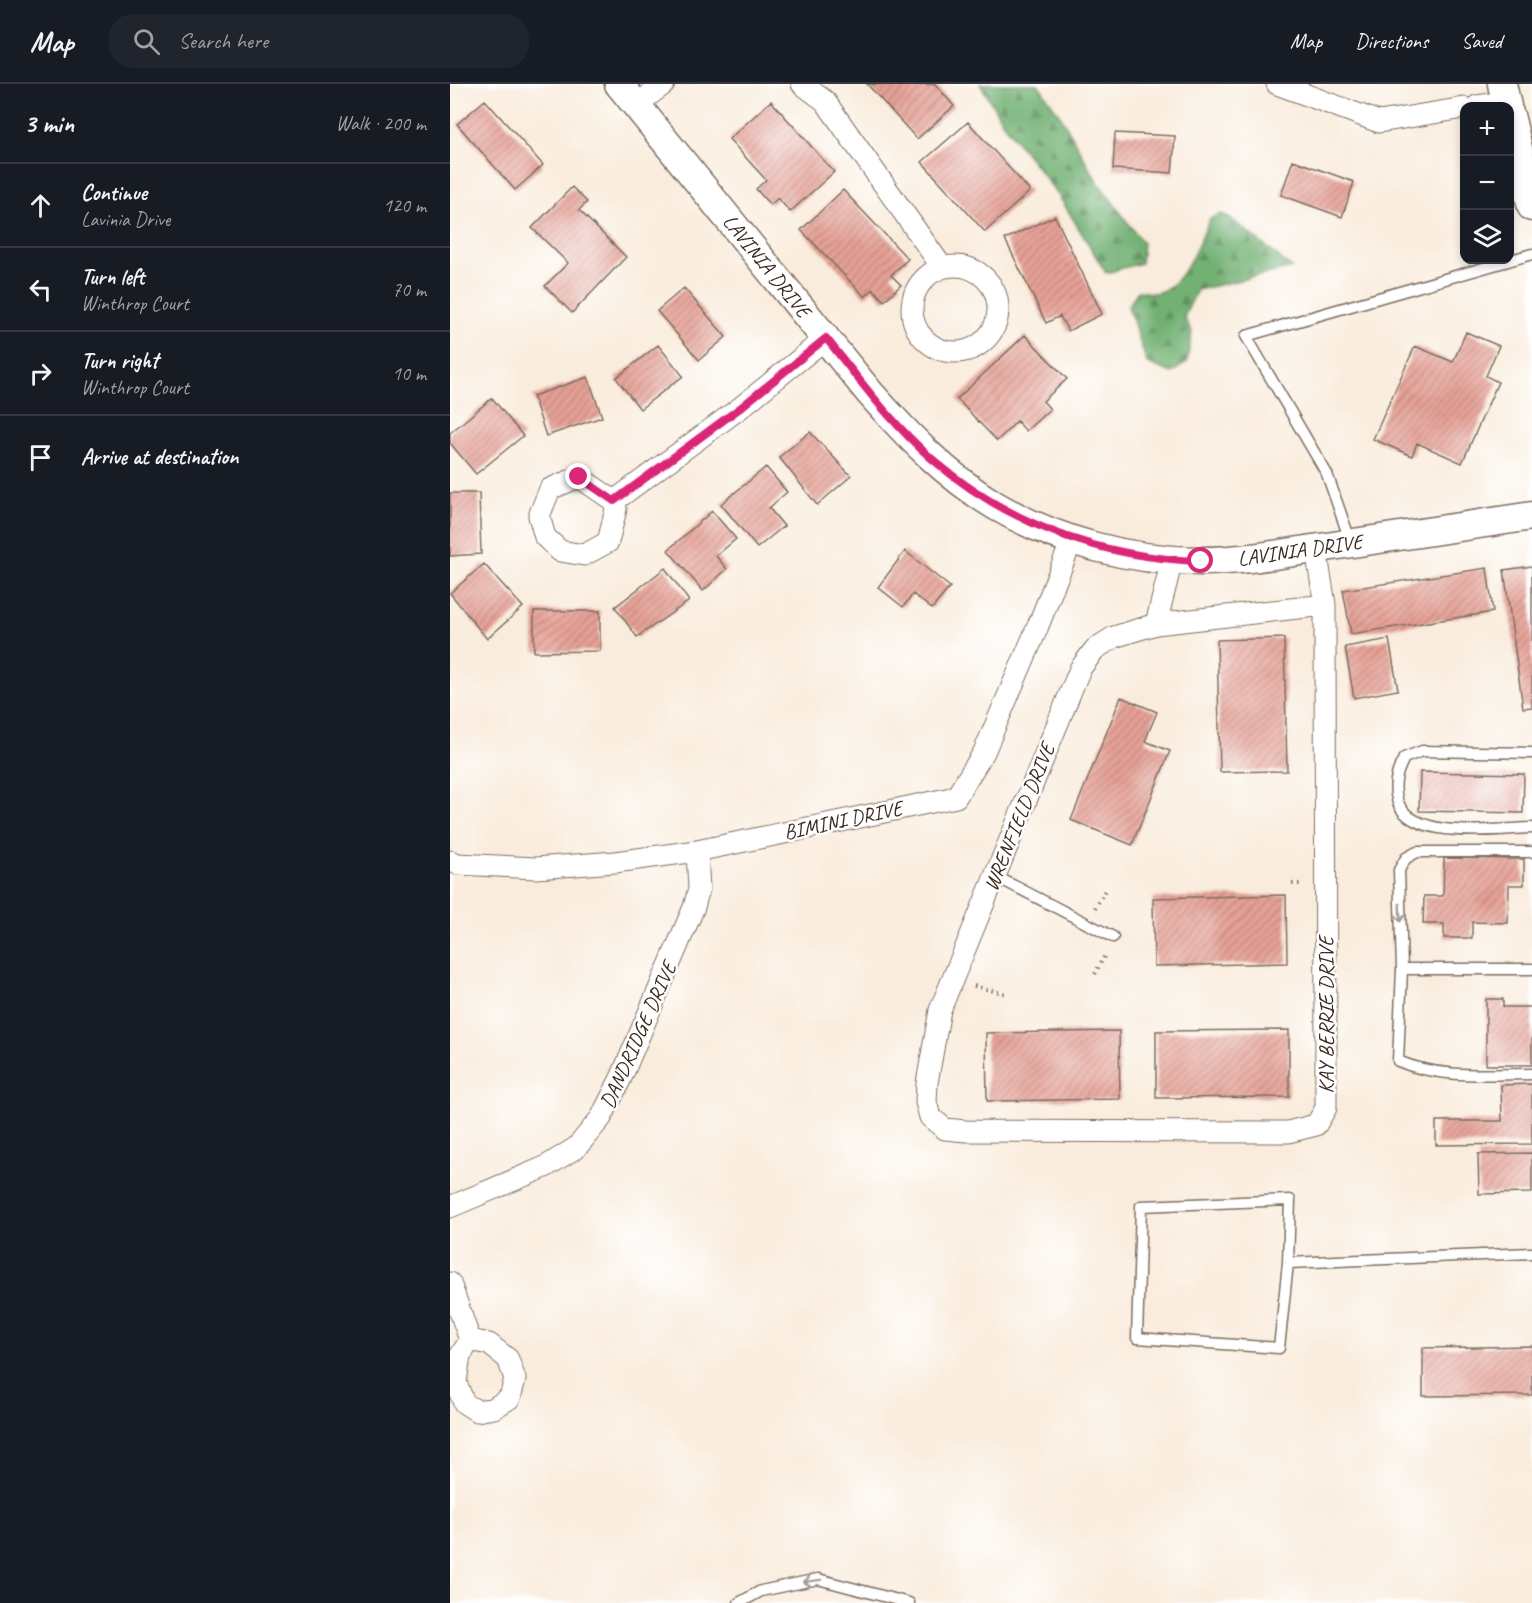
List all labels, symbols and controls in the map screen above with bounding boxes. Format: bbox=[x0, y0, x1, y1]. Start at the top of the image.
search box bbox=[109, 14, 529, 68]
text: Map bbox=[30, 24, 73, 59]
icon: search bbox=[130, 25, 163, 58]
text: Search here bbox=[178, 27, 268, 55]
text: Map bbox=[1290, 28, 1322, 54]
text: Directions bbox=[1355, 28, 1428, 54]
text: Saved bbox=[1461, 28, 1502, 54]
map controls bbox=[1460, 102, 1514, 264]
button: + bbox=[1460, 102, 1514, 156]
text: 3 min bbox=[24, 107, 74, 140]
text: Walk · 200 m bbox=[336, 111, 426, 136]
button: − bbox=[1460, 156, 1514, 210]
text: Continue bbox=[81, 179, 147, 207]
icon: ahead bbox=[24, 189, 57, 222]
text: 120 m bbox=[383, 193, 426, 218]
text: Lavinia Drive bbox=[81, 207, 170, 232]
street label: LAVINIA DRIVE bbox=[717, 209, 818, 325]
button: layers bbox=[1460, 210, 1514, 264]
text: Turn left bbox=[81, 263, 145, 291]
icon: left bbox=[24, 273, 57, 306]
text: 70 m bbox=[392, 277, 426, 302]
text: Winthrop Court bbox=[81, 291, 189, 316]
text: Turn right bbox=[81, 347, 158, 375]
icon: right bbox=[24, 357, 57, 390]
text: 10 m bbox=[392, 361, 426, 386]
text: Winthrop Court bbox=[81, 375, 189, 400]
icon: arrive bbox=[24, 441, 57, 474]
text: Arrive at destination bbox=[81, 443, 238, 471]
route end bbox=[565, 463, 591, 489]
street label: LAVINIA DRIVE bbox=[1236, 528, 1366, 572]
route start bbox=[1187, 547, 1213, 573]
street label: WRENFIELD DRIVE bbox=[978, 737, 1061, 894]
street label: BIMINI DRIVE bbox=[781, 794, 907, 845]
one-way arrow bbox=[1394, 902, 1406, 922]
street label: KAY BERRIE DRIVE bbox=[1313, 934, 1339, 1093]
street label: DANDRIDGE DRIVE bbox=[594, 955, 683, 1112]
one-way arrow bbox=[803, 1576, 822, 1587]

